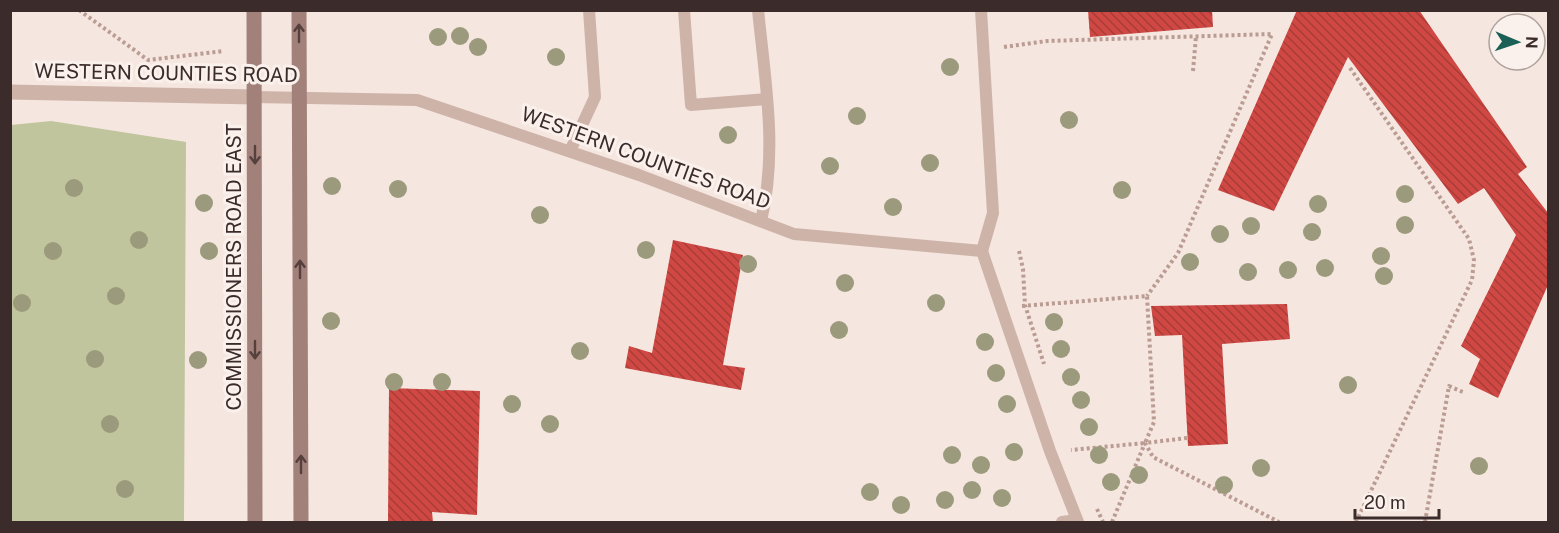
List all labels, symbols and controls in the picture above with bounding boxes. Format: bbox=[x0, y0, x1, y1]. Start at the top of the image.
north arrow bbox=[1487, 12, 1547, 72]
one-way arrow bbox=[293, 23, 305, 43]
text: N bbox=[1522, 36, 1541, 49]
street label: WESTERN COUNTIES ROAD bbox=[34, 59, 298, 87]
street label: WESTERN COUNTIES ROAD bbox=[518, 102, 774, 214]
street label: COMMISSIONERS ROAD EAST bbox=[222, 123, 246, 411]
one-way arrow bbox=[249, 145, 261, 165]
one-way arrow bbox=[294, 260, 306, 280]
one-way arrow bbox=[249, 340, 261, 360]
one-way arrow bbox=[295, 455, 307, 475]
scale bar bbox=[1355, 482, 1439, 520]
text: 20 m bbox=[1364, 492, 1406, 513]

